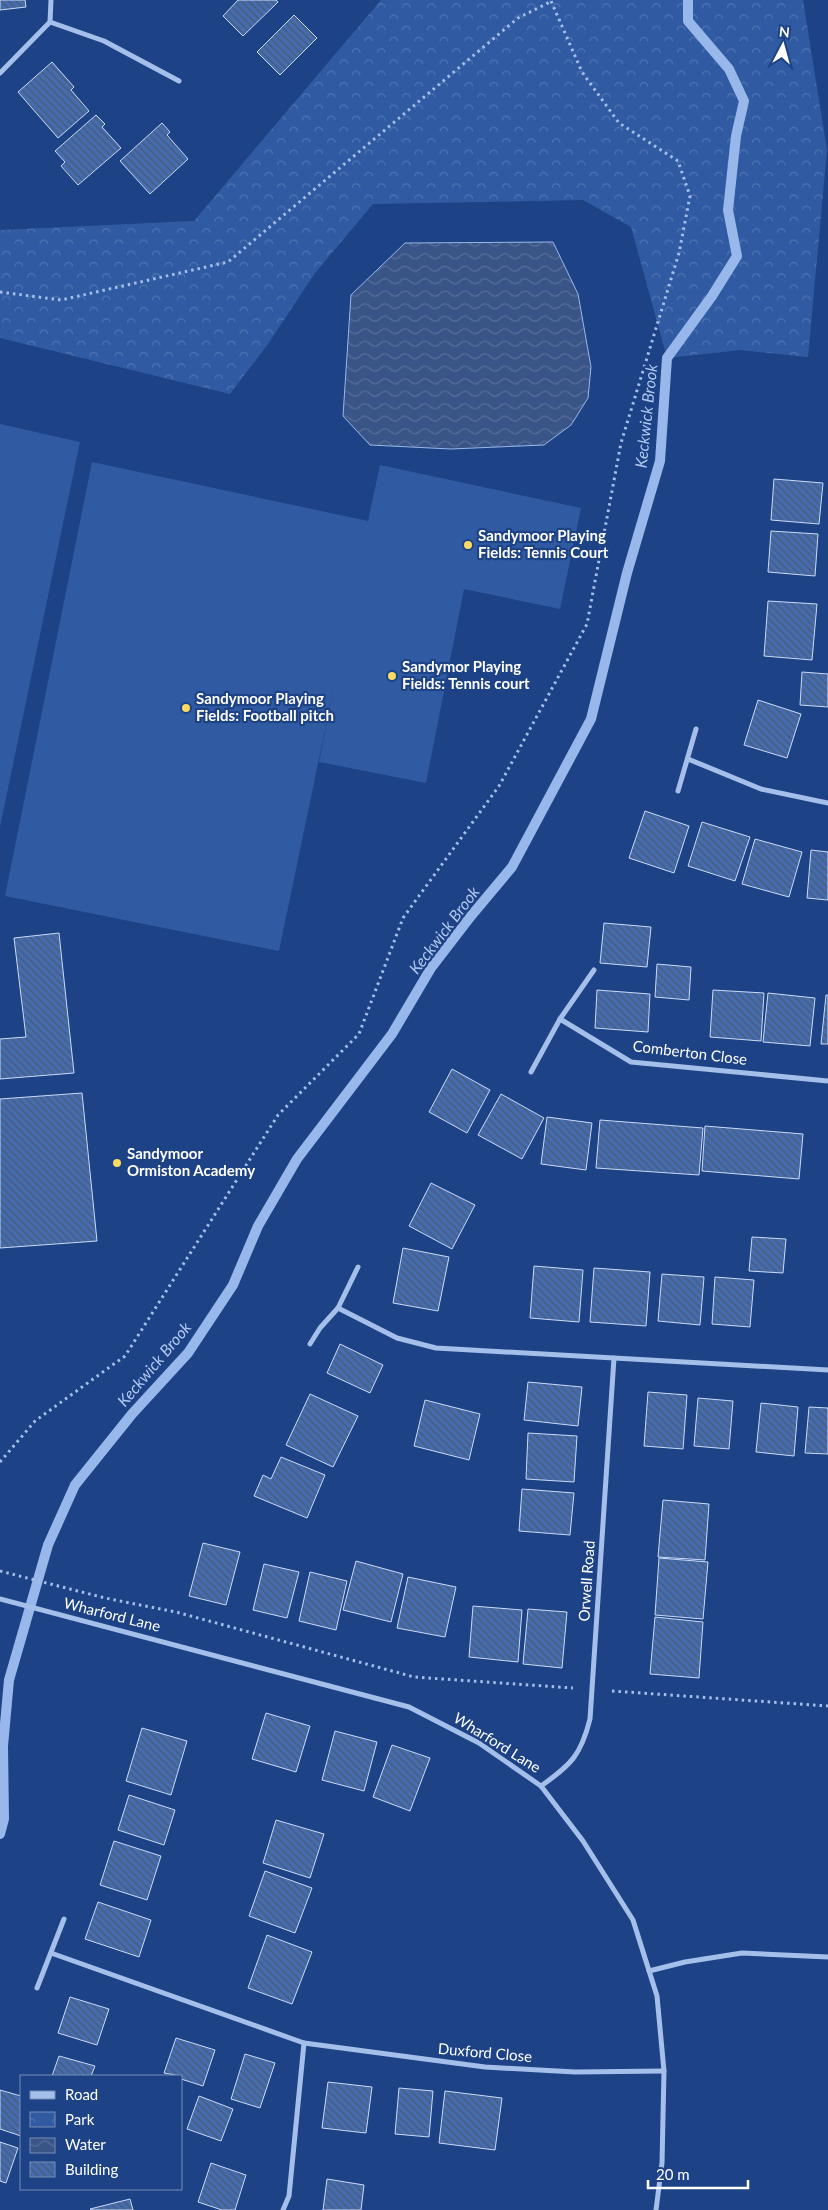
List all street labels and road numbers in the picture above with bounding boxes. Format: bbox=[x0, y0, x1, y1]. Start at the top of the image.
street label: Comberton Close bbox=[632, 1036, 748, 1068]
street label: Orwell Road bbox=[574, 1540, 598, 1622]
street label: Wharford Lane bbox=[62, 1593, 163, 1635]
street label: Wharford Lane bbox=[451, 1708, 544, 1776]
street label: Duxford Close bbox=[437, 2039, 533, 2065]

